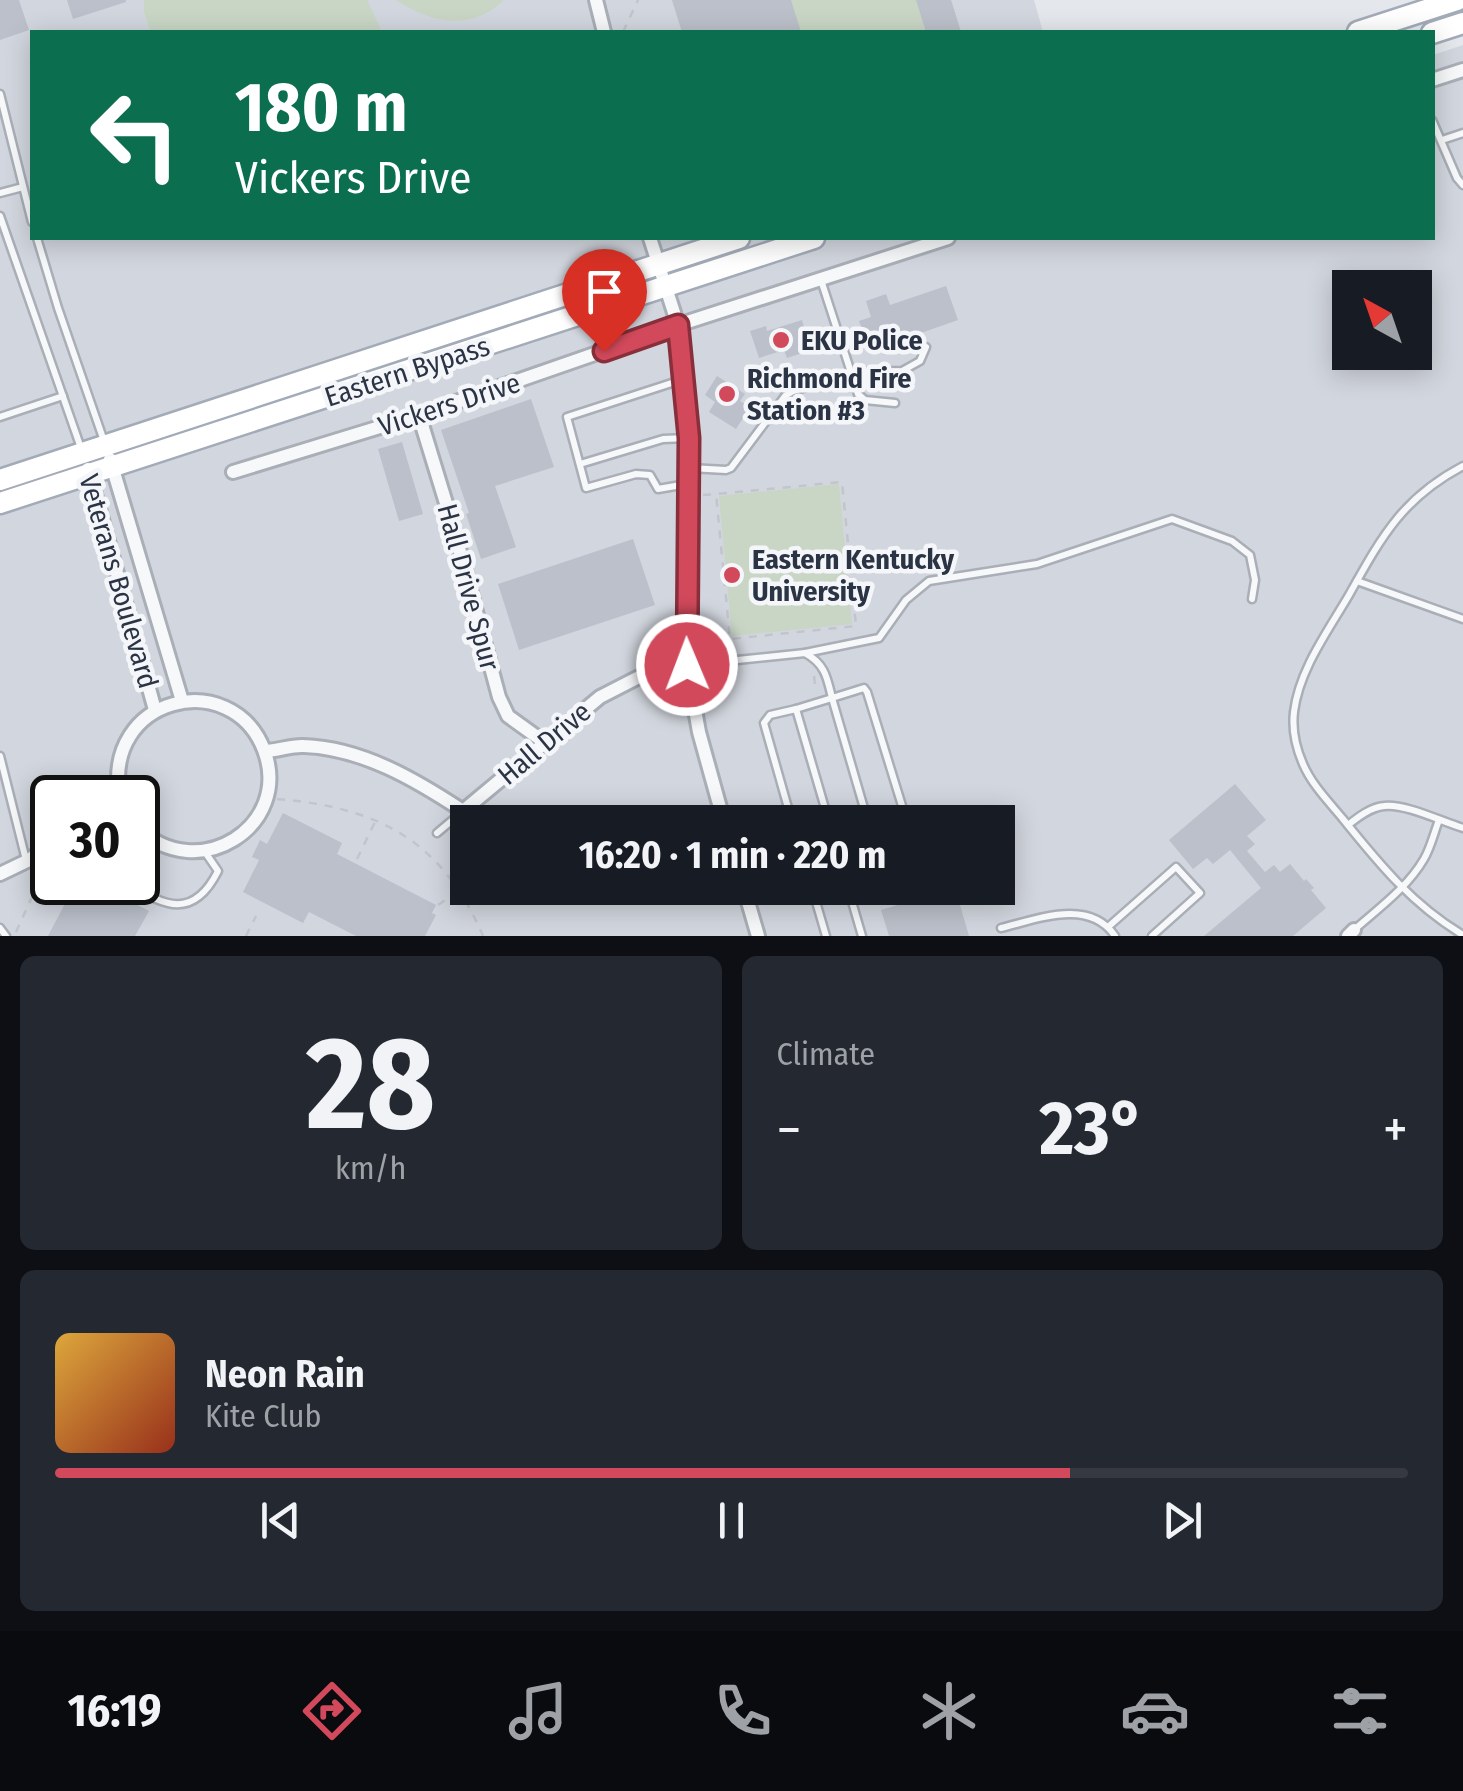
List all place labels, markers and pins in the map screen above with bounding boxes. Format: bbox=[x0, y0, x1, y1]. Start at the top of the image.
pin bbox=[562, 249, 647, 352]
place label: EKU Police bbox=[801, 324, 923, 357]
marker: EKU Police bbox=[770, 329, 792, 351]
place label: Richmond Fire Station #3 bbox=[747, 362, 912, 427]
marker: Richmond Fire Station #3 bbox=[716, 383, 738, 405]
place label: Eastern Kentucky University bbox=[752, 543, 955, 608]
marker: Eastern Kentucky University bbox=[721, 564, 743, 586]

